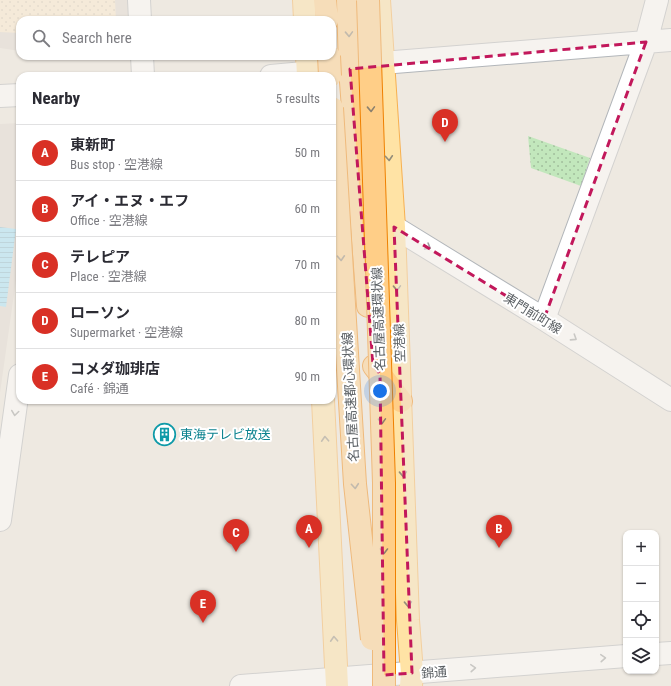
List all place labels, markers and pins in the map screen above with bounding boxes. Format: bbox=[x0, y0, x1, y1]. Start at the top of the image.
pin: D bbox=[432, 109, 458, 142]
building icon: 東海テレビ放送 bbox=[151, 421, 177, 447]
place label: 東海テレビ放送 bbox=[180, 427, 271, 442]
pin: A bbox=[296, 515, 322, 548]
pin: B bbox=[486, 515, 512, 548]
pin: C bbox=[223, 519, 249, 552]
pin: E bbox=[190, 590, 216, 623]

